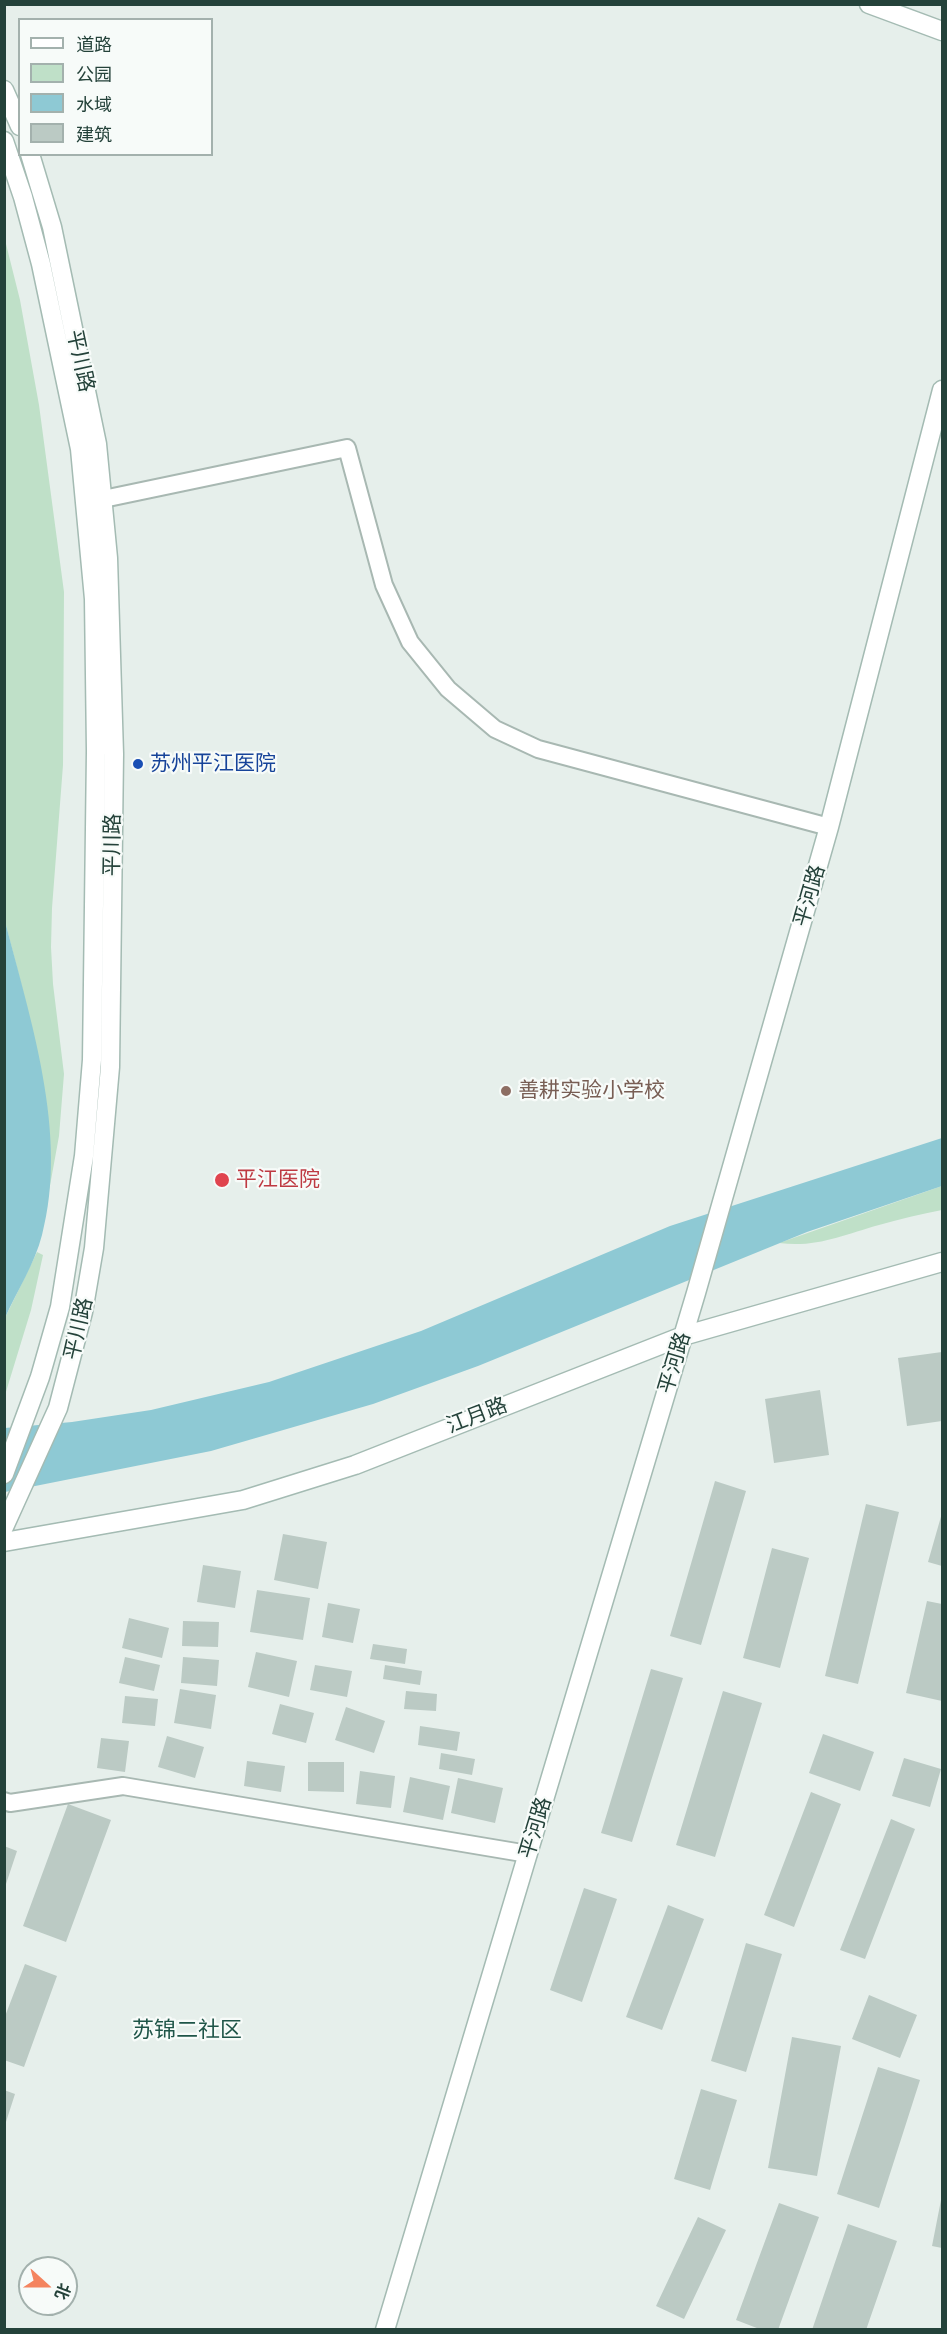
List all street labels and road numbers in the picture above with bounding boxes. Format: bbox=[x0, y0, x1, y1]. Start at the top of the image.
street label: 平川路 bbox=[61, 328, 99, 394]
street label: 平川路 bbox=[100, 813, 126, 877]
street label: 平河路 bbox=[789, 862, 831, 930]
street label: 平川路 bbox=[60, 1295, 98, 1363]
street label: 平河路 bbox=[654, 1329, 696, 1397]
street label: 江月路 bbox=[443, 1393, 511, 1439]
street label: 平河路 bbox=[515, 1794, 557, 1862]

